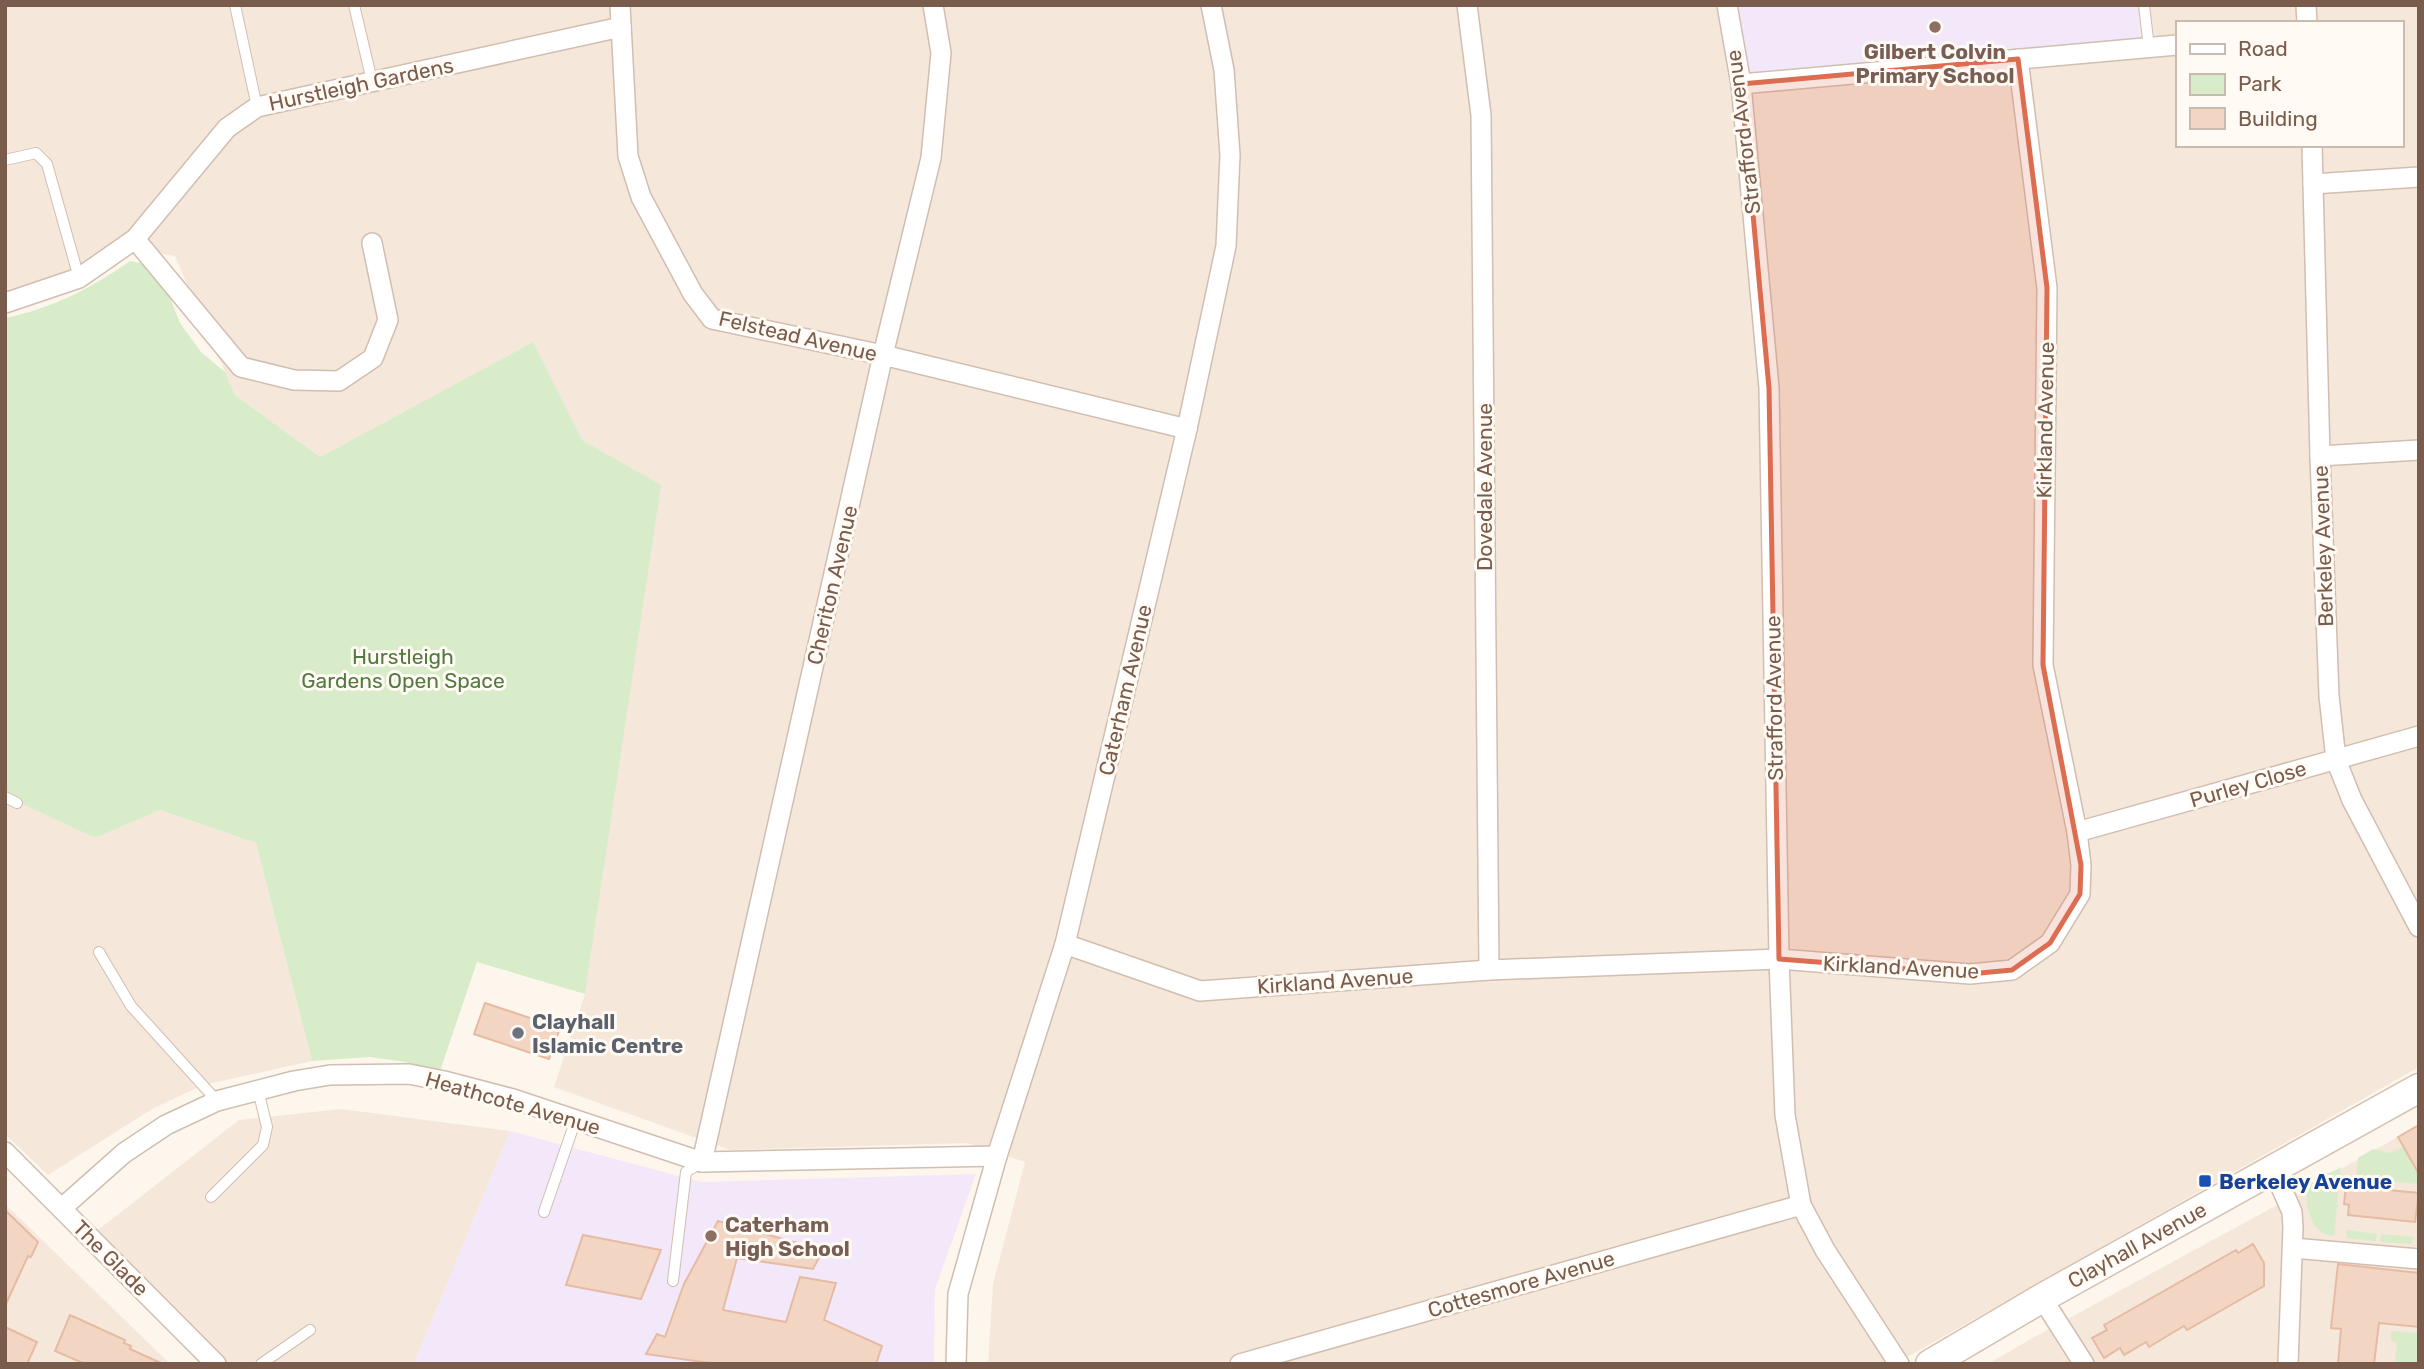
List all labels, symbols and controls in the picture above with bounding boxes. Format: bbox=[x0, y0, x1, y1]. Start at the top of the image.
marker: Gilbert Colvin Primary School bbox=[1927, 19, 1943, 35]
legend bbox=[2176, 21, 2403, 147]
text: Road bbox=[2238, 36, 2288, 61]
place label: Gilbert Colvin Primary School bbox=[1855, 39, 2015, 88]
street label: Strafford Avenue bbox=[1721, 48, 1765, 216]
street label: Hurstleigh Gardens bbox=[266, 52, 456, 116]
text: Park bbox=[2238, 71, 2282, 96]
text: Building bbox=[2238, 106, 2318, 131]
street label: Felstead Avenue bbox=[716, 306, 880, 366]
street label: Kirkland Avenue bbox=[2031, 342, 2059, 498]
street label: Dovedale Avenue bbox=[1472, 403, 1497, 571]
street label: Berkeley Avenue bbox=[2308, 465, 2338, 627]
street label: Cheriton Avenue bbox=[802, 503, 862, 667]
street label: Caterham Avenue bbox=[1093, 602, 1157, 778]
street label: Strafford Avenue bbox=[1760, 615, 1788, 781]
park label: Hurstleigh Gardens Open Space bbox=[301, 644, 505, 693]
street label: Purley Close bbox=[2187, 755, 2309, 813]
street label: Kirkland Avenue bbox=[1822, 950, 1980, 984]
street label: Kirkland Avenue bbox=[1256, 963, 1414, 999]
place label: Clayhall Islamic Centre bbox=[532, 1009, 683, 1058]
marker: Clayhall Islamic Centre bbox=[510, 1025, 526, 1041]
street label: Heathcote Avenue bbox=[423, 1066, 603, 1140]
place label: Berkeley Avenue bbox=[2219, 1169, 2392, 1194]
marker: Berkeley Avenue bbox=[2197, 1173, 2213, 1189]
street label: Clayhall Avenue bbox=[2063, 1197, 2211, 1293]
place label: Caterham High School bbox=[725, 1212, 850, 1261]
street label: The Glade bbox=[68, 1215, 154, 1301]
marker: Caterham High School bbox=[703, 1228, 719, 1244]
street label: Cottesmore Avenue bbox=[1425, 1245, 1617, 1323]

